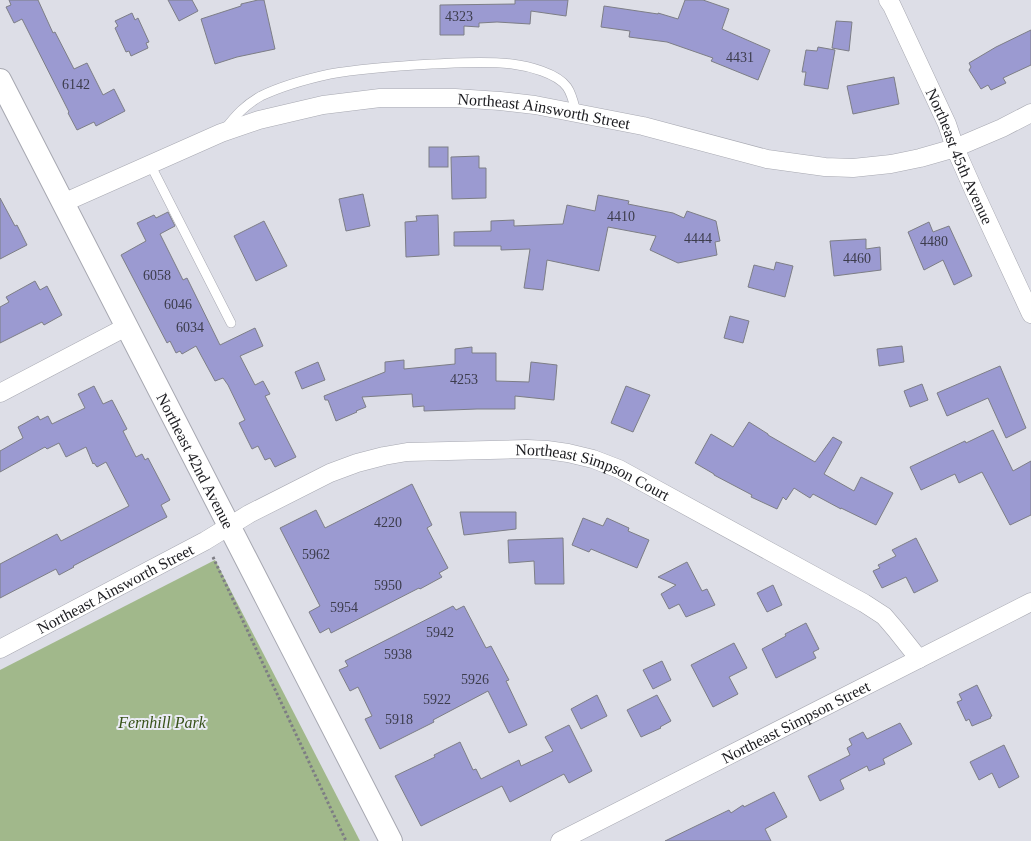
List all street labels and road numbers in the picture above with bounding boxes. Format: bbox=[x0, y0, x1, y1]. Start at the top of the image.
street label: Northeast 45th Avenue bbox=[923, 86, 996, 227]
street label: Northeast Ainsworth Street bbox=[457, 90, 632, 132]
street label: Northeast 42nd Avenue bbox=[153, 390, 237, 531]
street label: Northeast Simpson Court bbox=[515, 441, 673, 504]
street label: Northeast Ainsworth Street bbox=[34, 540, 197, 637]
street label: Northeast Simpson Street bbox=[719, 677, 873, 767]

